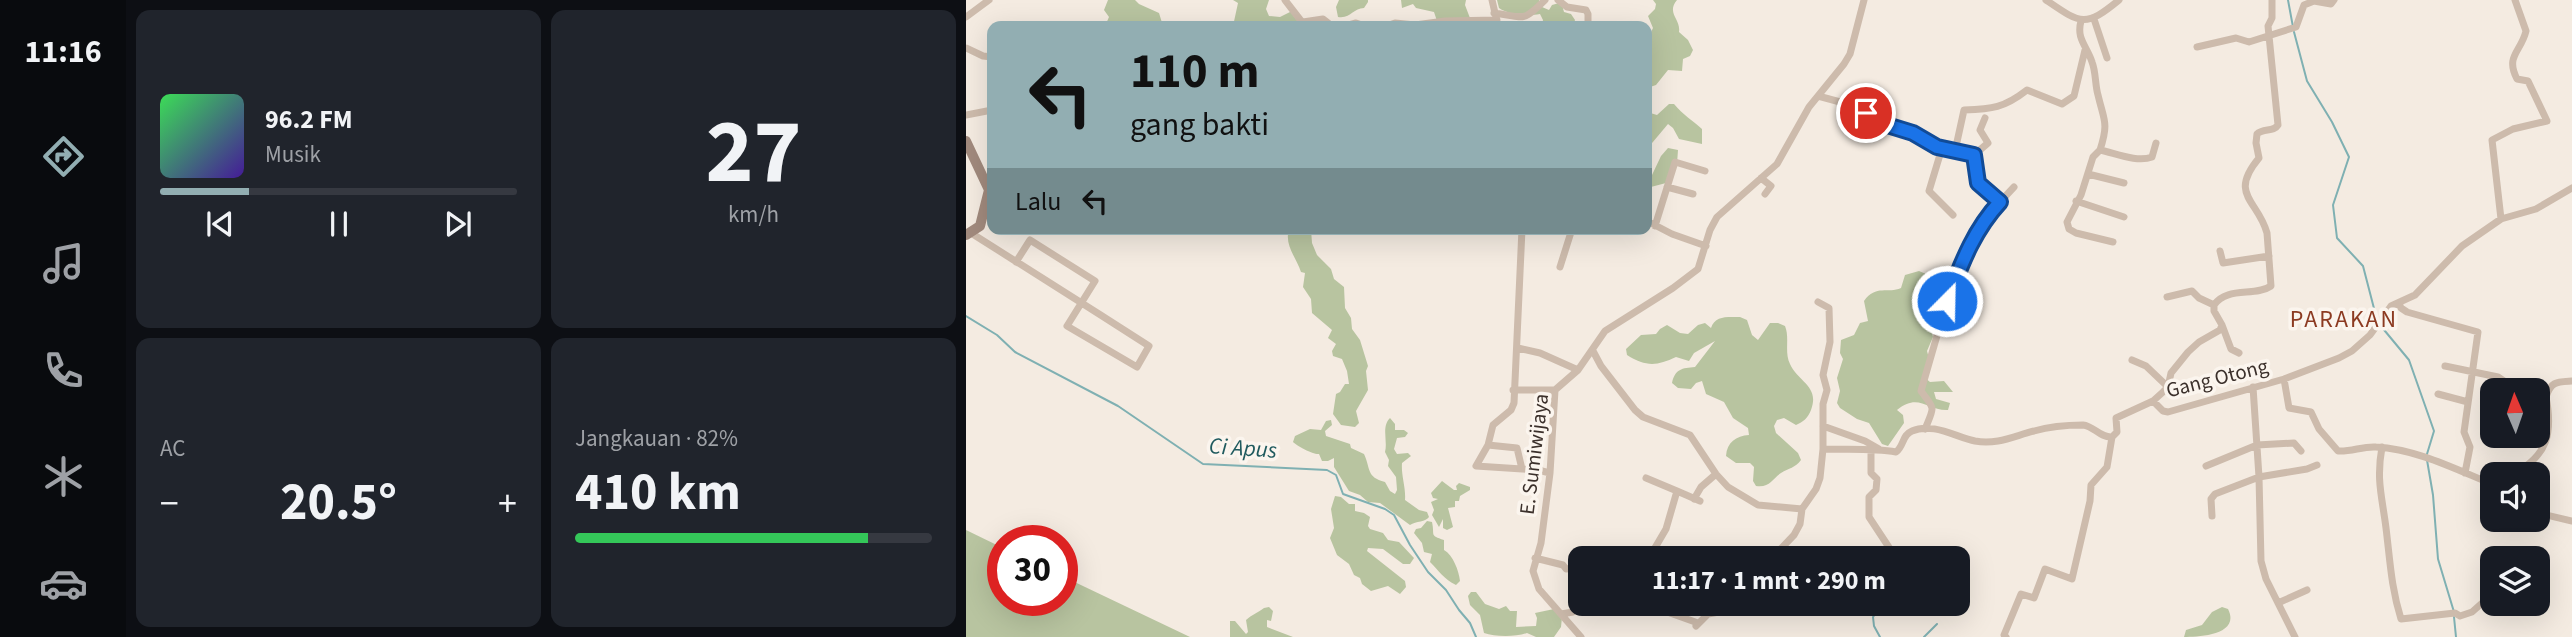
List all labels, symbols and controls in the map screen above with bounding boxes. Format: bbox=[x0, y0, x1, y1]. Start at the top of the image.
text: 11:16 bbox=[24, 29, 102, 75]
text: 110 m bbox=[1130, 37, 1259, 107]
icon: left bbox=[1015, 49, 1106, 140]
pin bbox=[1836, 83, 1896, 143]
text: 27 bbox=[705, 88, 802, 217]
icon: arrive bbox=[1847, 94, 1885, 132]
text: 96.2 FM bbox=[265, 101, 353, 138]
text: gang bakti bbox=[1130, 102, 1269, 148]
icon: directions bbox=[39, 132, 88, 181]
text: Musik bbox=[265, 138, 321, 171]
icon: left bbox=[1076, 182, 1114, 220]
text: Lalu bbox=[1015, 183, 1062, 220]
text: km/h bbox=[728, 198, 779, 231]
icon: previous bbox=[201, 205, 239, 243]
icon: pause bbox=[320, 205, 358, 243]
icon: next bbox=[439, 205, 477, 243]
icon: music bbox=[39, 239, 88, 288]
position arrow bbox=[1910, 264, 1984, 338]
district label: PARAKAN bbox=[2290, 302, 2398, 337]
icon: phone bbox=[39, 346, 88, 395]
street label: Gang Otong bbox=[2163, 351, 2271, 405]
north arrow bbox=[2480, 378, 2550, 448]
map controls bbox=[2480, 378, 2550, 616]
street label: E. Sumiwijaya bbox=[1512, 392, 1556, 516]
text: Jangkauan · 82% bbox=[575, 422, 738, 455]
water label: Ci Apus bbox=[1208, 429, 1278, 467]
text: AC bbox=[160, 432, 185, 465]
icon: climate bbox=[39, 452, 88, 501]
text: 410 km bbox=[575, 456, 741, 530]
button: sound bbox=[2480, 462, 2550, 532]
text: 20.5° bbox=[280, 466, 397, 540]
text: − bbox=[160, 477, 179, 531]
text: + bbox=[498, 477, 517, 531]
speed limit sign: 30 bbox=[987, 525, 1078, 616]
button: layers bbox=[2480, 546, 2550, 616]
icon: car bbox=[39, 559, 88, 608]
text: 11:17 · 1 mnt · 290 m bbox=[1652, 562, 1886, 599]

